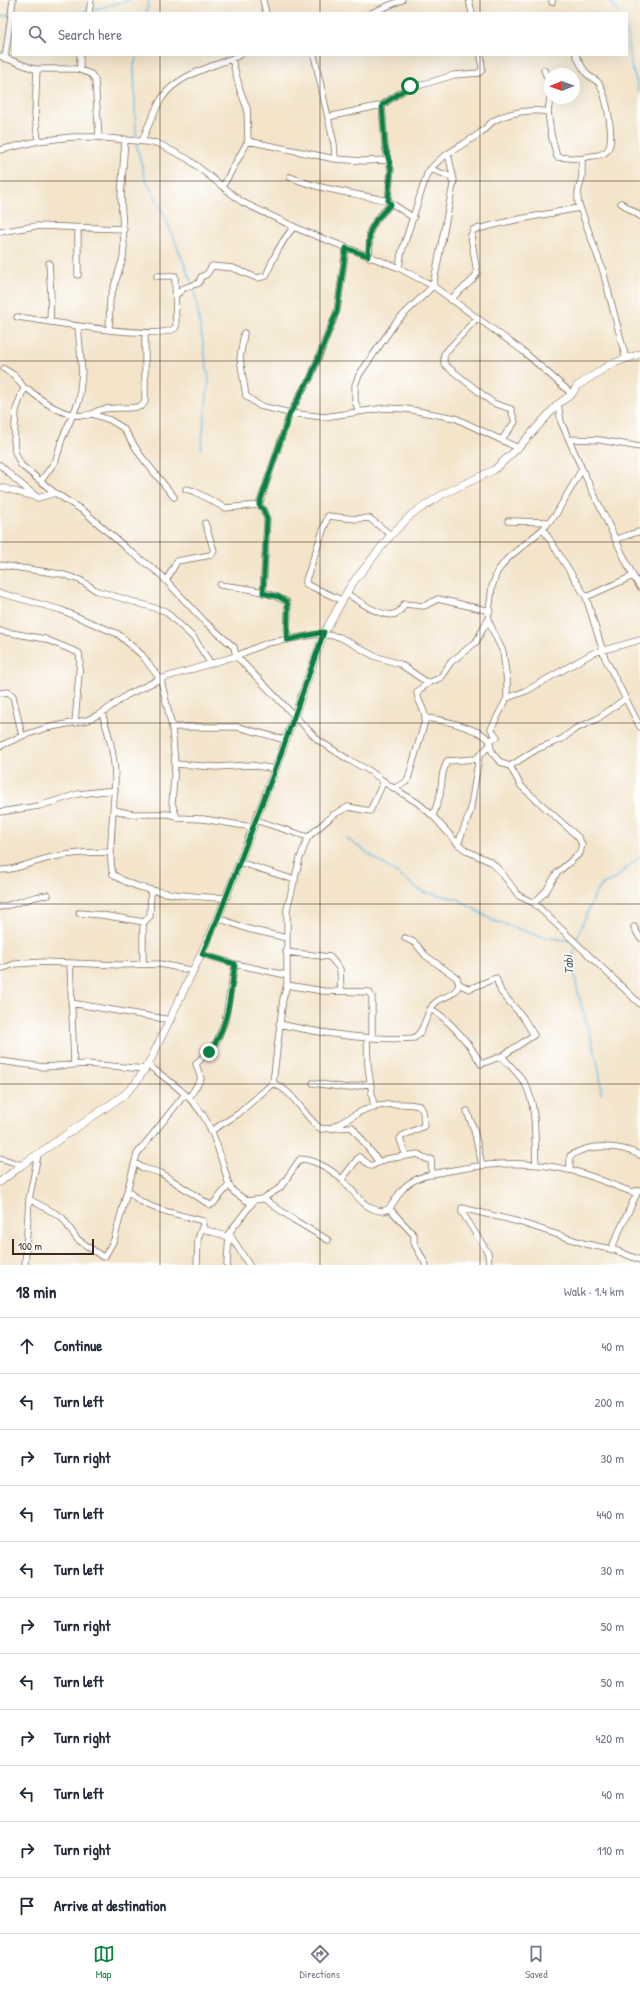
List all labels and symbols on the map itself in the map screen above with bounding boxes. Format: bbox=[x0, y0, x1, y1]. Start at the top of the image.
north arrow bbox=[544, 68, 580, 104]
route start bbox=[401, 77, 419, 95]
water label: Tabi bbox=[558, 954, 578, 975]
route end bbox=[200, 1043, 218, 1061]
scale bar bbox=[12, 1237, 94, 1256]

